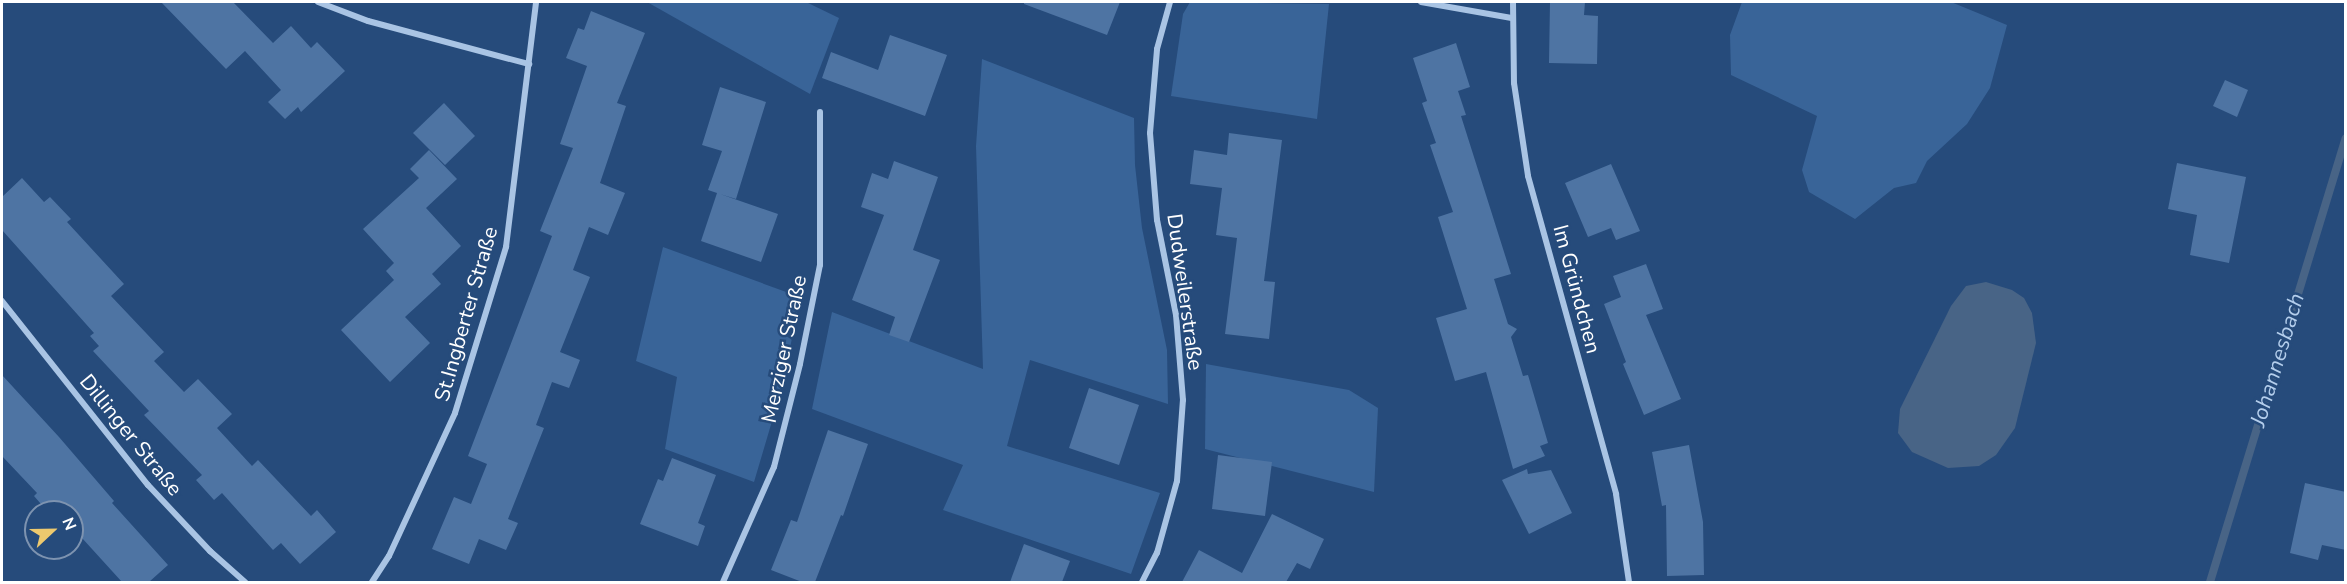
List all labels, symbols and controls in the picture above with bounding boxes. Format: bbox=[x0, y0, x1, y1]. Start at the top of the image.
street label: Dudweilerstraße bbox=[1162, 212, 1208, 372]
street label: Im Gründchen bbox=[1548, 222, 1606, 356]
street label: St.Ingberter Straße bbox=[429, 224, 503, 404]
street label: Merziger Straße bbox=[756, 273, 812, 425]
water label: Johannesbach bbox=[2245, 290, 2311, 430]
street label: Dillinger Straße bbox=[74, 369, 188, 501]
north arrow bbox=[24, 500, 84, 560]
text: N bbox=[56, 514, 81, 534]

